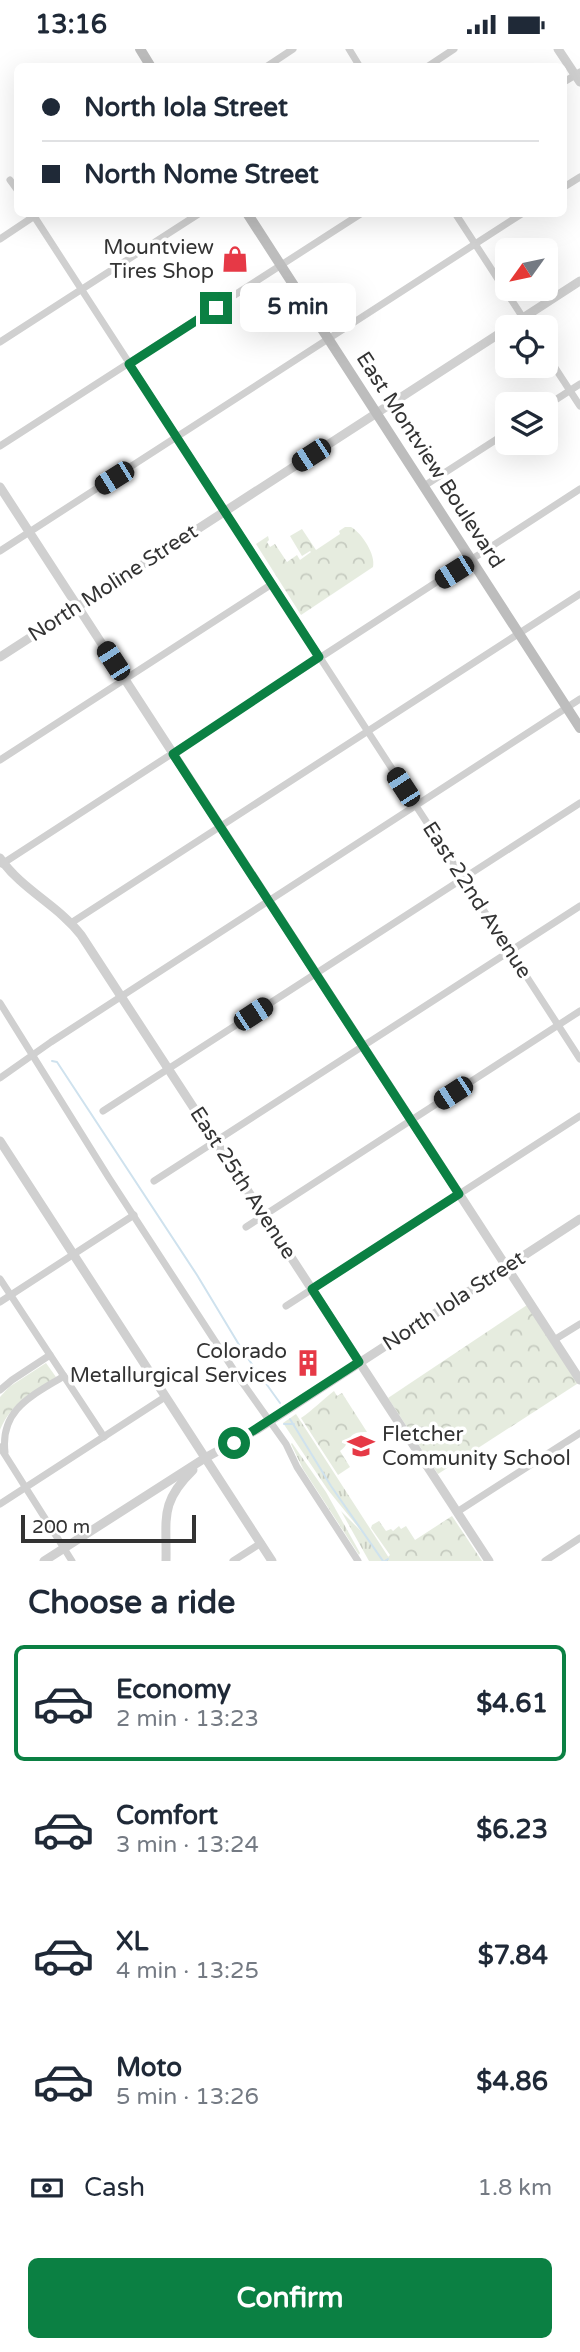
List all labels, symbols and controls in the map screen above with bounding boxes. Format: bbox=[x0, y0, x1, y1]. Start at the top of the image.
text: 13:16 bbox=[35, 9, 107, 40]
text: North Iola Street bbox=[84, 92, 288, 123]
text: North Nome Street bbox=[84, 159, 319, 190]
place label: Mountview Tires Shop bbox=[103, 235, 214, 284]
north arrow bbox=[495, 238, 558, 301]
map controls bbox=[495, 238, 558, 455]
shop icon: Mountview Tires Shop bbox=[220, 244, 250, 274]
callout: 5 min bbox=[241, 283, 356, 333]
route end bbox=[200, 292, 232, 324]
text: 5 min bbox=[267, 293, 329, 321]
button: locate bbox=[495, 315, 558, 378]
street label: East Montview Boulevard bbox=[351, 347, 509, 573]
button: layers bbox=[495, 392, 558, 455]
car bbox=[288, 435, 335, 475]
car bbox=[91, 458, 138, 498]
street label: North Moline Street bbox=[24, 519, 202, 647]
car bbox=[431, 552, 478, 592]
car bbox=[93, 638, 134, 684]
car bbox=[383, 764, 424, 810]
street label: East 22nd Avenue bbox=[417, 817, 537, 983]
car bbox=[230, 994, 277, 1034]
car bbox=[430, 1073, 477, 1113]
street label: East 25th Avenue bbox=[184, 1102, 302, 1264]
street label: North Iola Street bbox=[378, 1246, 530, 1356]
place label: Colorado Metallurgical Services bbox=[70, 1339, 287, 1388]
building icon: Colorado Metallurgical Services bbox=[293, 1348, 323, 1378]
place label: Fletcher Community School bbox=[382, 1422, 571, 1471]
route start bbox=[218, 1427, 250, 1459]
school or university icon: Fletcher Community School bbox=[346, 1431, 376, 1461]
scale bar bbox=[21, 1512, 196, 1544]
text: 200 m bbox=[32, 1516, 90, 1538]
text: Choose a ride bbox=[28, 1584, 235, 1622]
icon: car bbox=[32, 1672, 95, 1735]
text: Economy bbox=[116, 1674, 231, 1705]
text: $4.61 bbox=[476, 1688, 548, 1719]
text: 2 min · 13:23 bbox=[116, 1705, 259, 1733]
icon: car bbox=[32, 1798, 95, 1861]
text: Comfort bbox=[116, 1800, 218, 1831]
text: $6.23 bbox=[476, 1814, 548, 1845]
text: 3 min · 13:24 bbox=[116, 1831, 259, 1859]
icon: car bbox=[32, 1924, 95, 1987]
text: XL bbox=[116, 1926, 148, 1957]
text: $7.84 bbox=[478, 1940, 548, 1971]
text: 4 min · 13:25 bbox=[116, 1957, 259, 1985]
icon: car bbox=[32, 2050, 95, 2113]
text: Moto bbox=[116, 2052, 182, 2083]
text: $4.86 bbox=[476, 2066, 548, 2097]
text: 5 min · 13:26 bbox=[116, 2083, 259, 2111]
icon: cash bbox=[28, 2169, 66, 2207]
text: Cash bbox=[84, 2172, 145, 2203]
text: 1.8 km bbox=[478, 2174, 552, 2202]
button: Confirm bbox=[28, 2258, 552, 2338]

